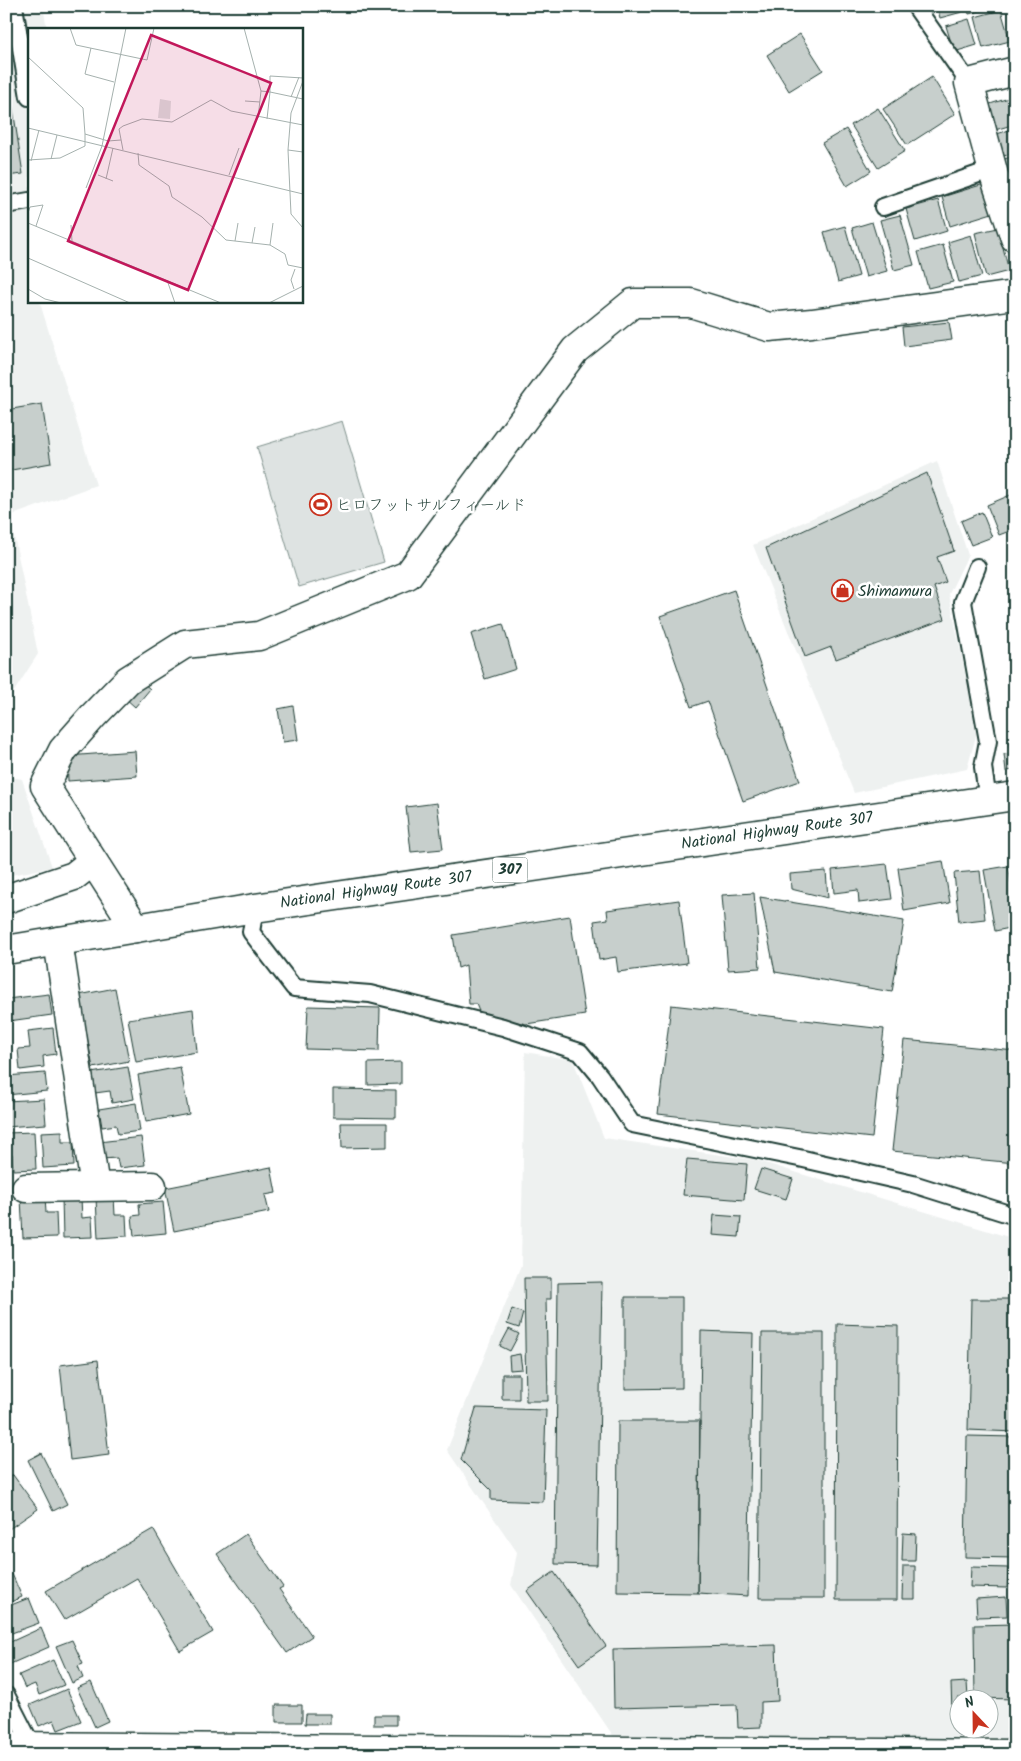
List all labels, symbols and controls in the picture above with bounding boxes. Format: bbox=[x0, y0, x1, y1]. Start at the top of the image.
inset map bbox=[28, 28, 302, 302]
sports icon: ヒロフットサルフィールド bbox=[308, 493, 332, 517]
place label: ヒロフットサルフィールド bbox=[336, 493, 526, 518]
shop icon: Shimamura bbox=[830, 579, 854, 603]
place label: Shimamura bbox=[858, 579, 932, 604]
street label: National Highway Route 307 bbox=[679, 805, 875, 857]
road number: 307 bbox=[492, 858, 528, 882]
street label: National Highway Route 307 bbox=[278, 864, 474, 916]
north arrow bbox=[948, 1688, 998, 1738]
text: N bbox=[961, 1691, 978, 1715]

